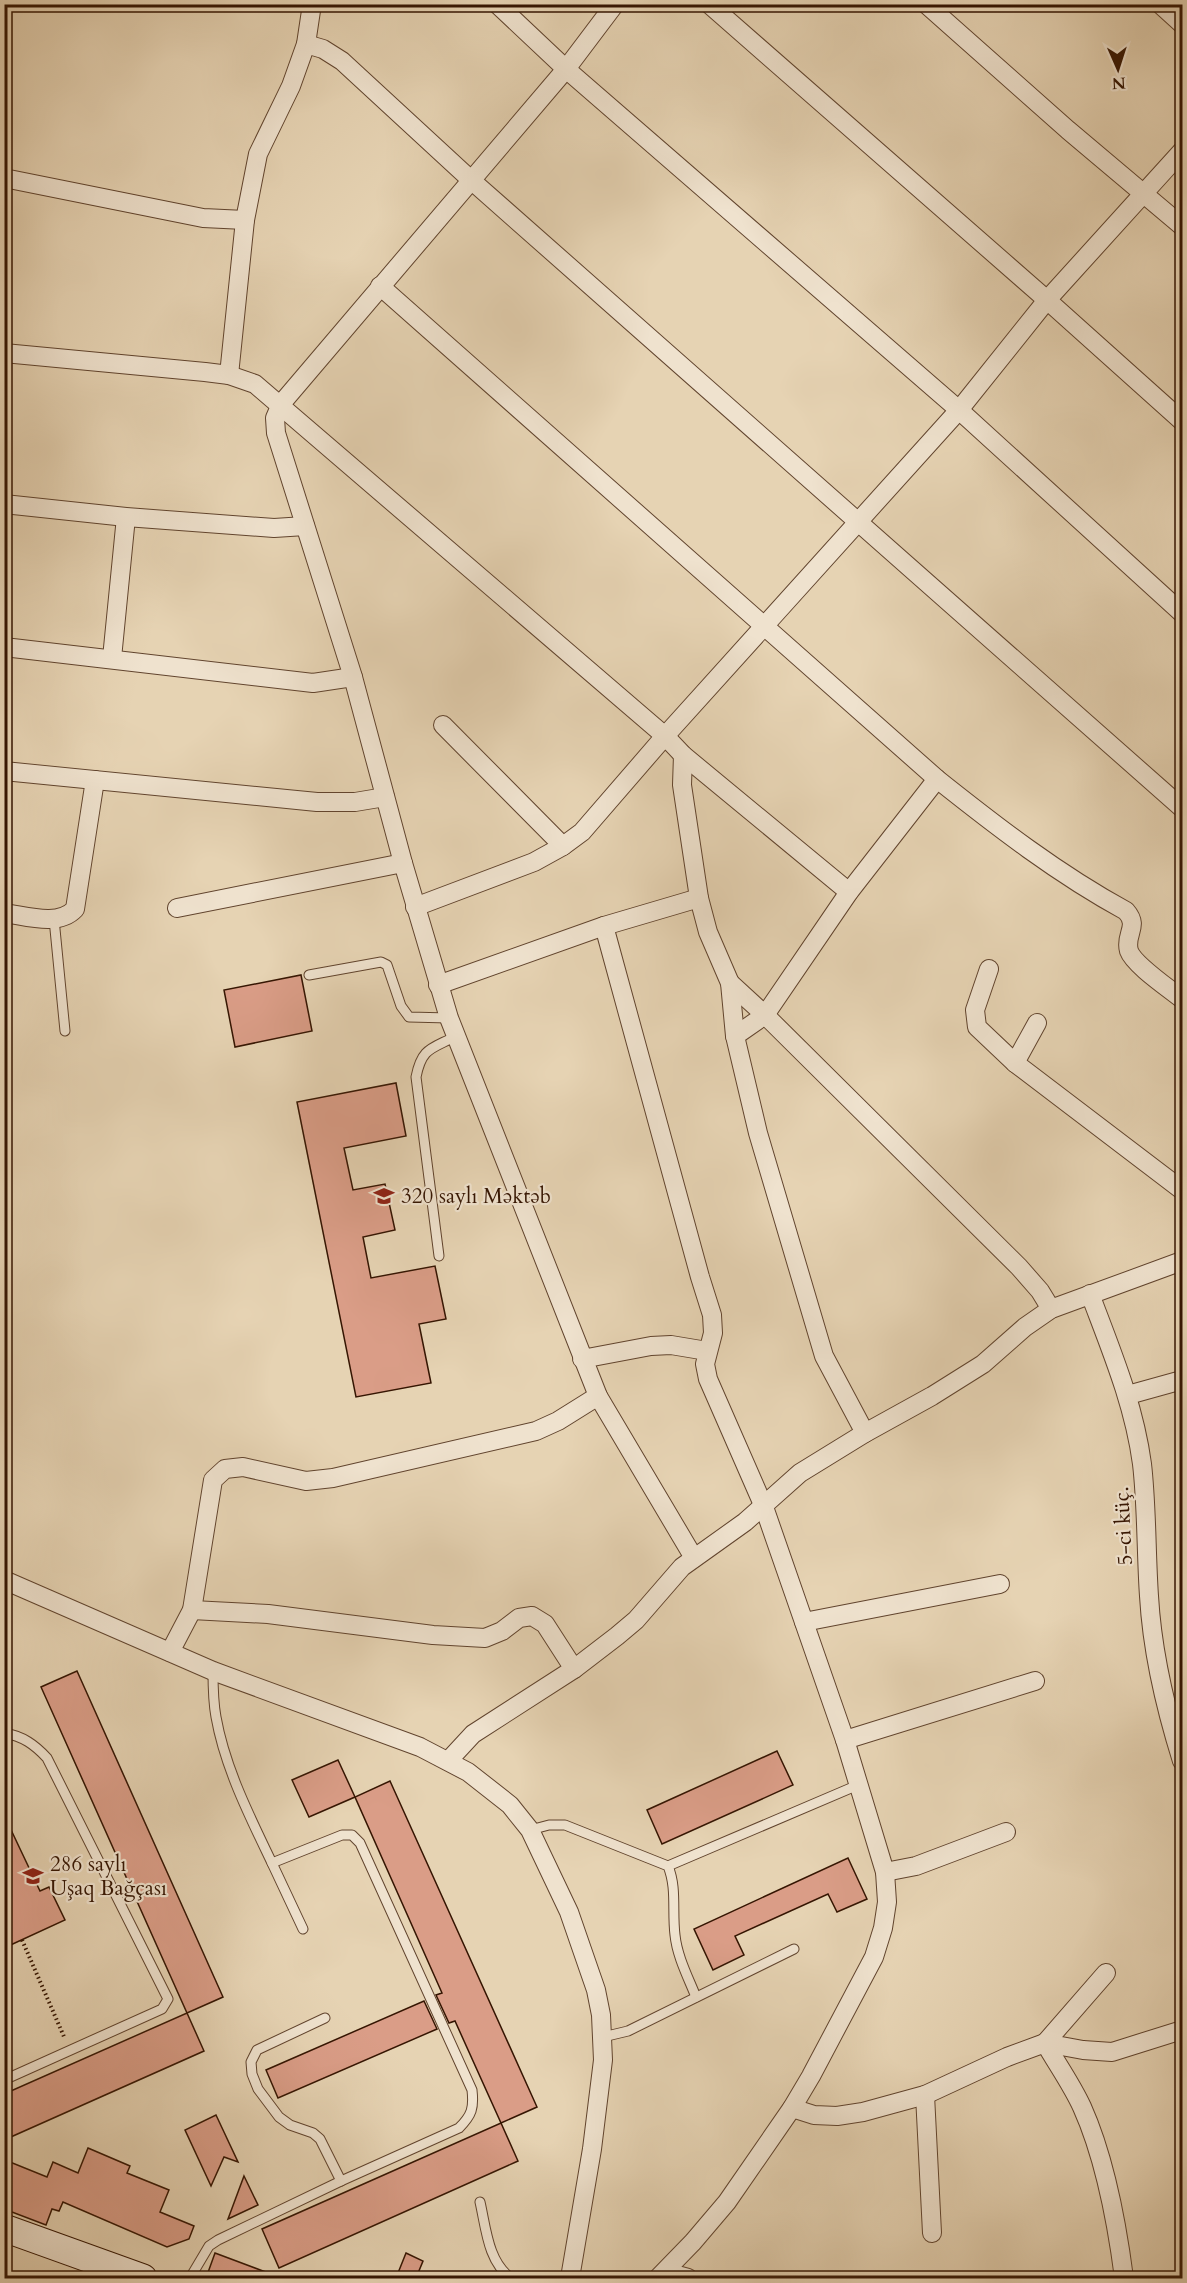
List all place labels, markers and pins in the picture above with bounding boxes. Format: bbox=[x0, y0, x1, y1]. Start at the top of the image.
place label: 320 saylı Məktəb bbox=[401, 1182, 551, 1211]
school or university icon: 320 saylı Məktəb bbox=[372, 1184, 396, 1208]
place label: 286 saylı Uşaq Bağçası bbox=[50, 1850, 167, 1903]
school or university icon: 286 saylı Uşaq Bağçası bbox=[21, 1864, 45, 1888]

